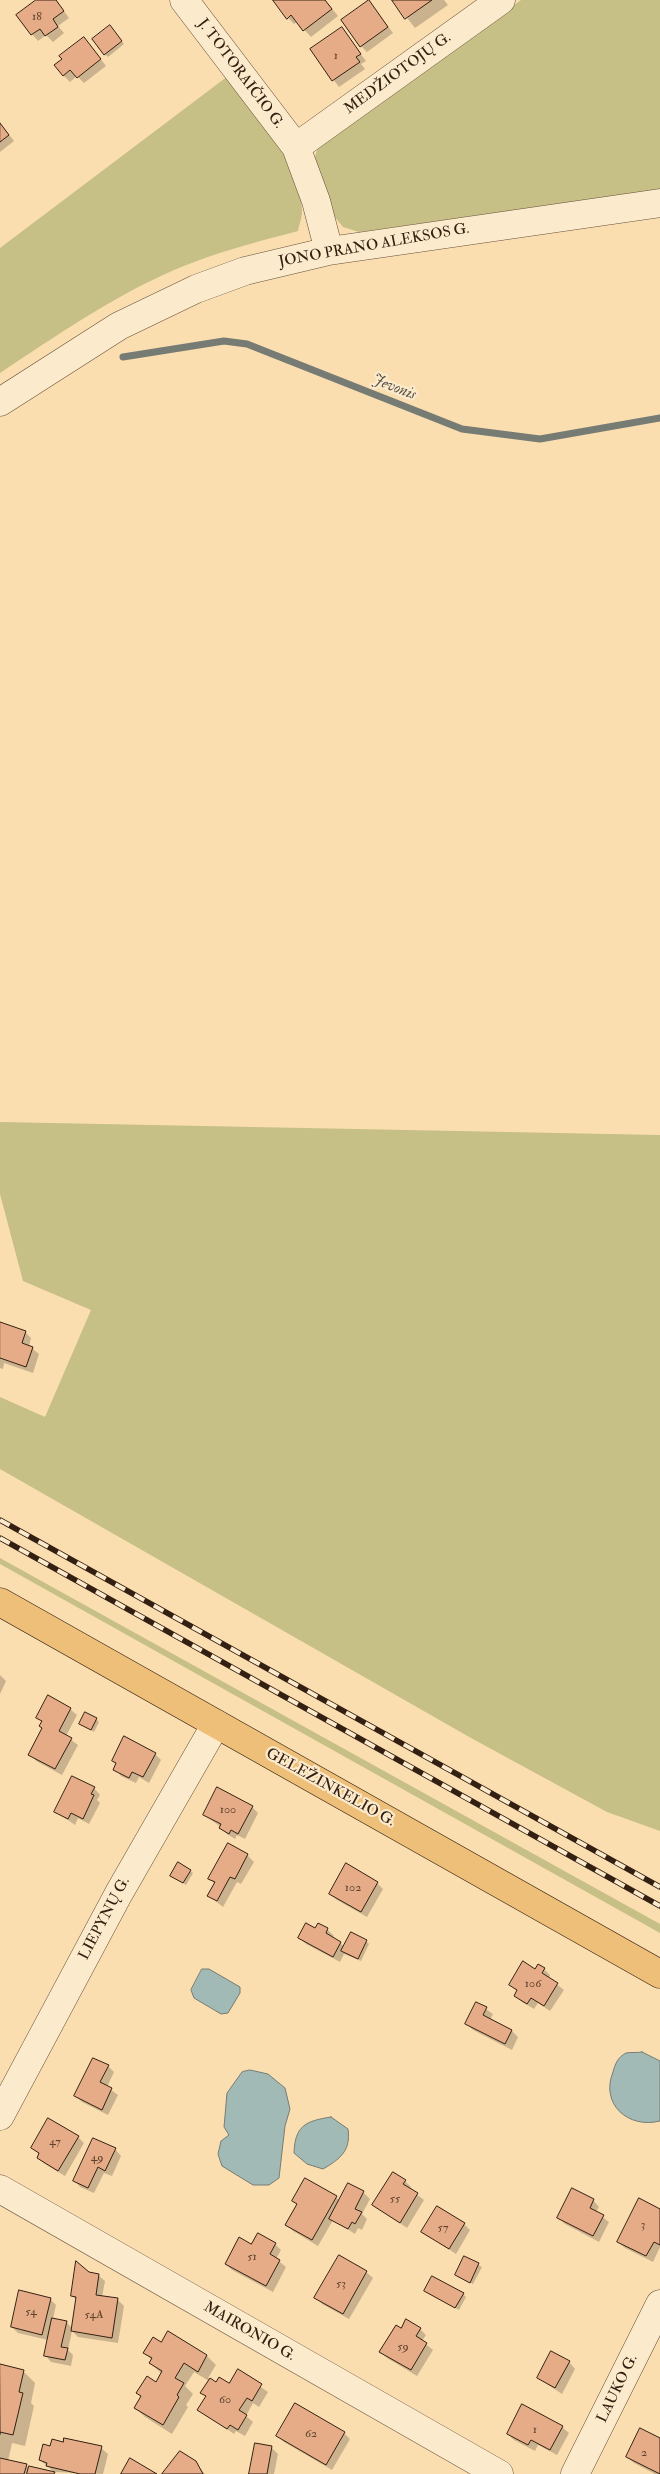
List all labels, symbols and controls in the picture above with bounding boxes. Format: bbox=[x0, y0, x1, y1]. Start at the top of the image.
house number: 18 bbox=[32, 10, 42, 24]
street label: J. TOTORAIČIO G. bbox=[193, 16, 287, 132]
street label: MEDŽIOTOJŲ G. bbox=[341, 29, 455, 119]
house number: 1 bbox=[334, 49, 338, 63]
street label: JONO PRANO ALEKSOS G. bbox=[277, 220, 471, 272]
water label: Jevonis bbox=[369, 371, 419, 405]
street label: GELEŽINKELIO G. bbox=[262, 1745, 398, 1831]
house number: 100 bbox=[220, 1803, 236, 1817]
street label: LIEPYNŲ G. bbox=[76, 1874, 134, 1964]
house number: 102 bbox=[345, 1881, 361, 1895]
house number: 106 bbox=[525, 1977, 541, 1991]
house number: 47 bbox=[49, 2135, 61, 2149]
house number: 49 bbox=[91, 2151, 103, 2165]
house number: 55 bbox=[390, 2192, 400, 2206]
house number: 3 bbox=[641, 2218, 645, 2232]
house number: 57 bbox=[438, 2221, 448, 2235]
house number: 51 bbox=[247, 2250, 257, 2264]
house number: 53 bbox=[336, 2277, 346, 2291]
street label: MAIRONIO G. bbox=[200, 2299, 298, 2365]
house number: 54 bbox=[25, 2305, 37, 2319]
house number: 54A bbox=[84, 2308, 104, 2322]
house number: 59 bbox=[397, 2340, 409, 2354]
street label: LAUKO G. bbox=[594, 2352, 642, 2426]
house number: 60 bbox=[219, 2393, 231, 2407]
house number: 1 bbox=[533, 2423, 537, 2437]
house number: 62 bbox=[305, 2427, 317, 2441]
house number: 2 bbox=[641, 2446, 647, 2460]

